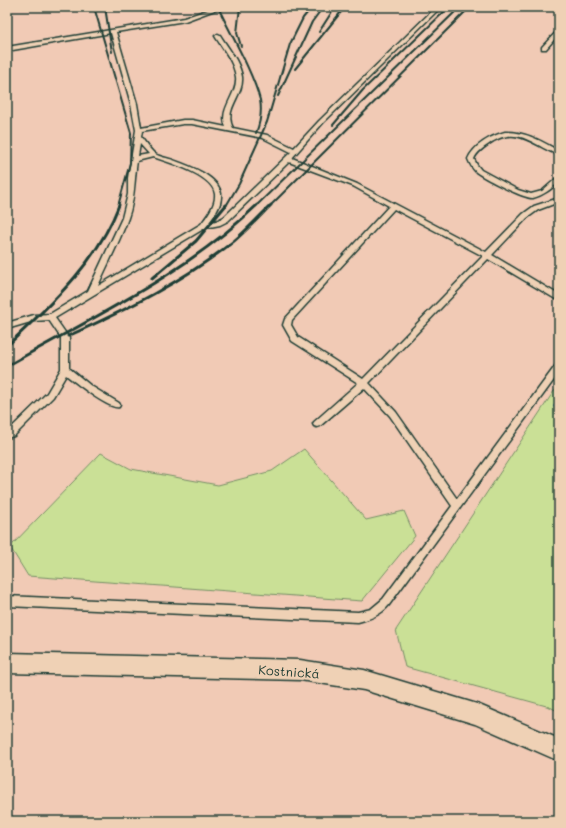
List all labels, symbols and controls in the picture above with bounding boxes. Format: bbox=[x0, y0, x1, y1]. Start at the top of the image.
street label: Kostnická bbox=[258, 660, 320, 682]

